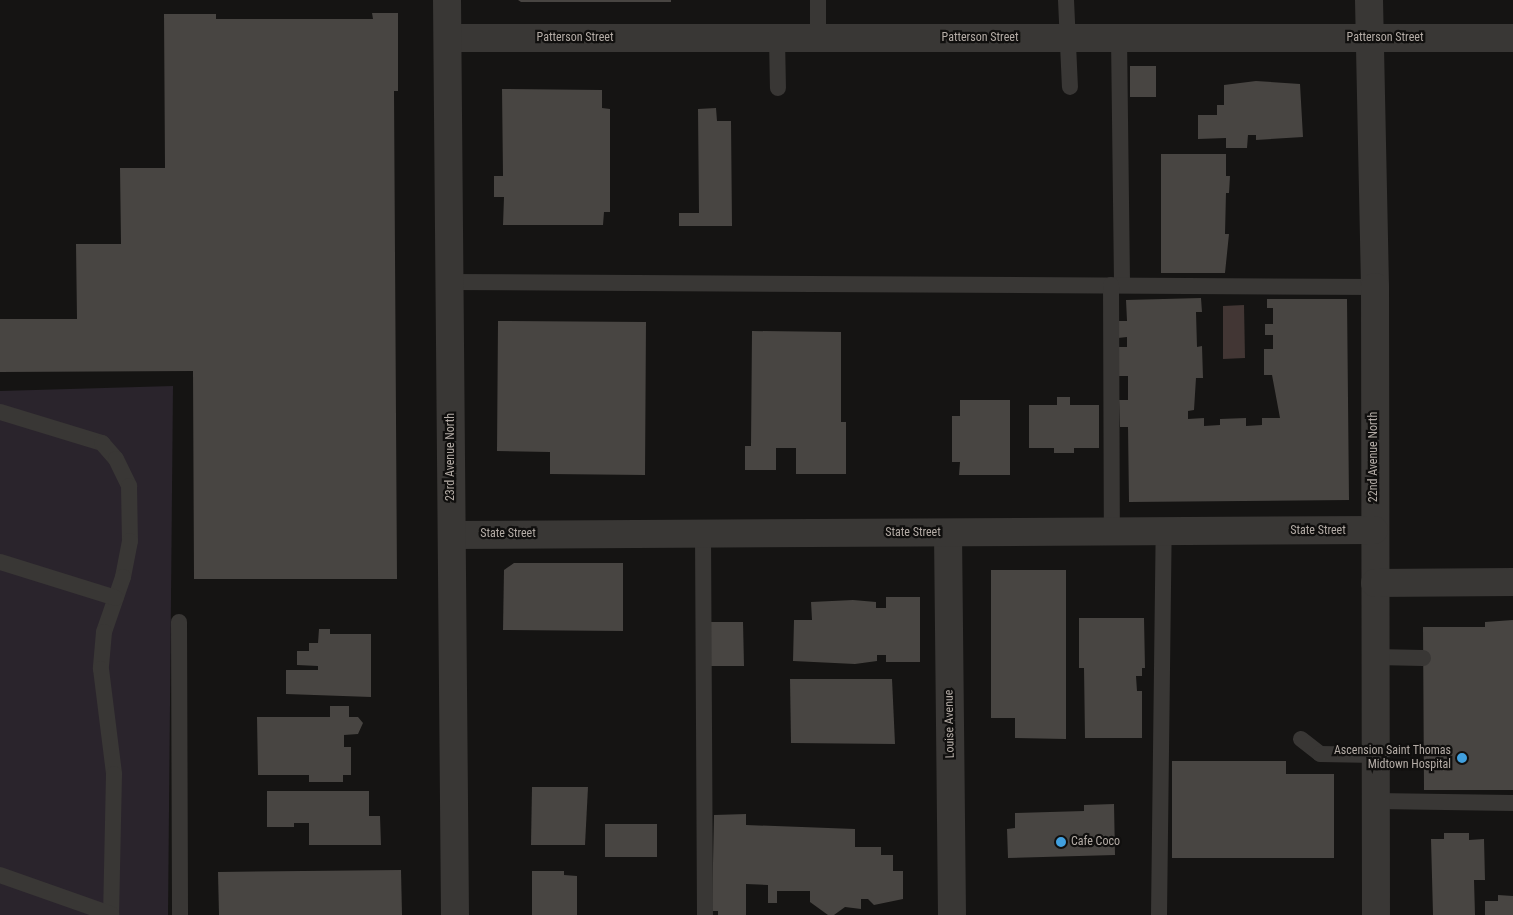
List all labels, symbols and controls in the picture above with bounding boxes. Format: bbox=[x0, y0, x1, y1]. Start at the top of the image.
street label: Patterson Street bbox=[537, 31, 613, 45]
street label: Patterson Street bbox=[942, 31, 1018, 45]
street label: Patterson Street bbox=[1347, 31, 1423, 45]
street label: 22nd Avenue North bbox=[1367, 412, 1381, 502]
street label: 23rd Avenue North bbox=[444, 413, 458, 501]
street label: State Street bbox=[1290, 524, 1346, 538]
street label: State Street bbox=[885, 526, 941, 540]
street label: State Street bbox=[480, 527, 536, 541]
street label: Louise Avenue bbox=[942, 690, 958, 758]
place label: Ascension Saint Thomas Midtown Hospital bbox=[1334, 744, 1451, 772]
marker: Ascension Saint Thomas Midtown Hospital bbox=[1455, 751, 1469, 765]
place label: Cafe Coco bbox=[1071, 835, 1120, 849]
marker: Cafe Coco bbox=[1055, 836, 1067, 848]

